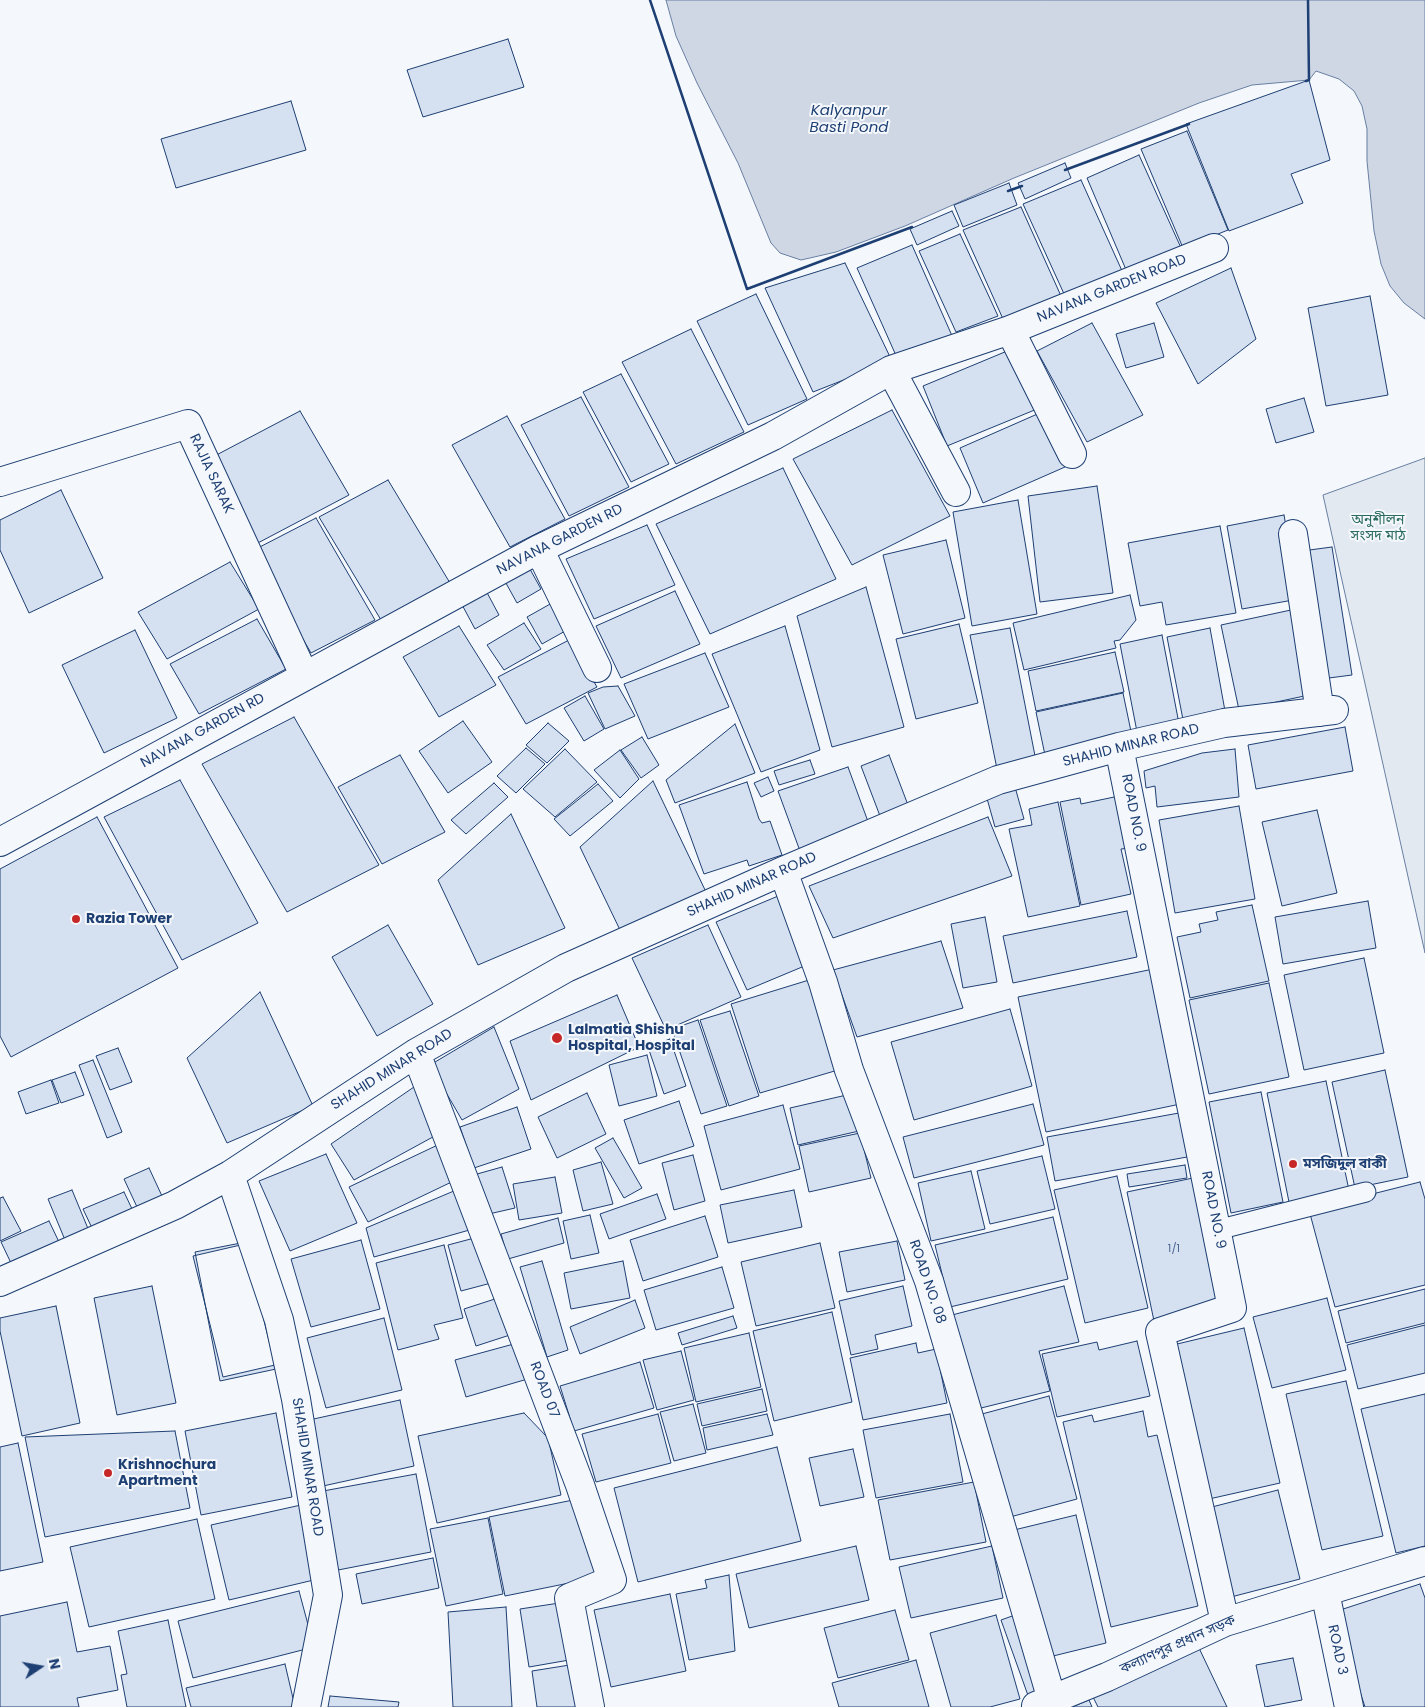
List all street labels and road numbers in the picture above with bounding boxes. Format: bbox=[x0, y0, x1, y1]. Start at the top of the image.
street label: NAVANA GARDEN ROAD bbox=[1035, 251, 1189, 327]
street label: RAJIA SARAK bbox=[185, 431, 237, 517]
street label: NAVANA GARDEN RD bbox=[494, 501, 626, 579]
street label: NAVANA GARDEN RD bbox=[138, 690, 268, 772]
street label: SHAHID MINAR ROAD bbox=[1061, 721, 1201, 771]
street label: ROAD NO. 9 bbox=[1117, 773, 1149, 853]
street label: SHAHID MINAR ROAD bbox=[685, 849, 819, 921]
street label: SHAHID MINAR ROAD bbox=[328, 1026, 456, 1114]
street label: ROAD NO. 9 bbox=[1197, 1170, 1229, 1250]
street label: ROAD NO. 08 bbox=[905, 1238, 949, 1326]
street label: ROAD 07 bbox=[526, 1359, 562, 1421]
street label: SHAHID MINAR ROAD bbox=[288, 1397, 326, 1537]
street label: কল্যাণপুর প্রধান সড়ক bbox=[1118, 1612, 1238, 1678]
street label: ROAD 3 bbox=[1323, 1623, 1351, 1677]

